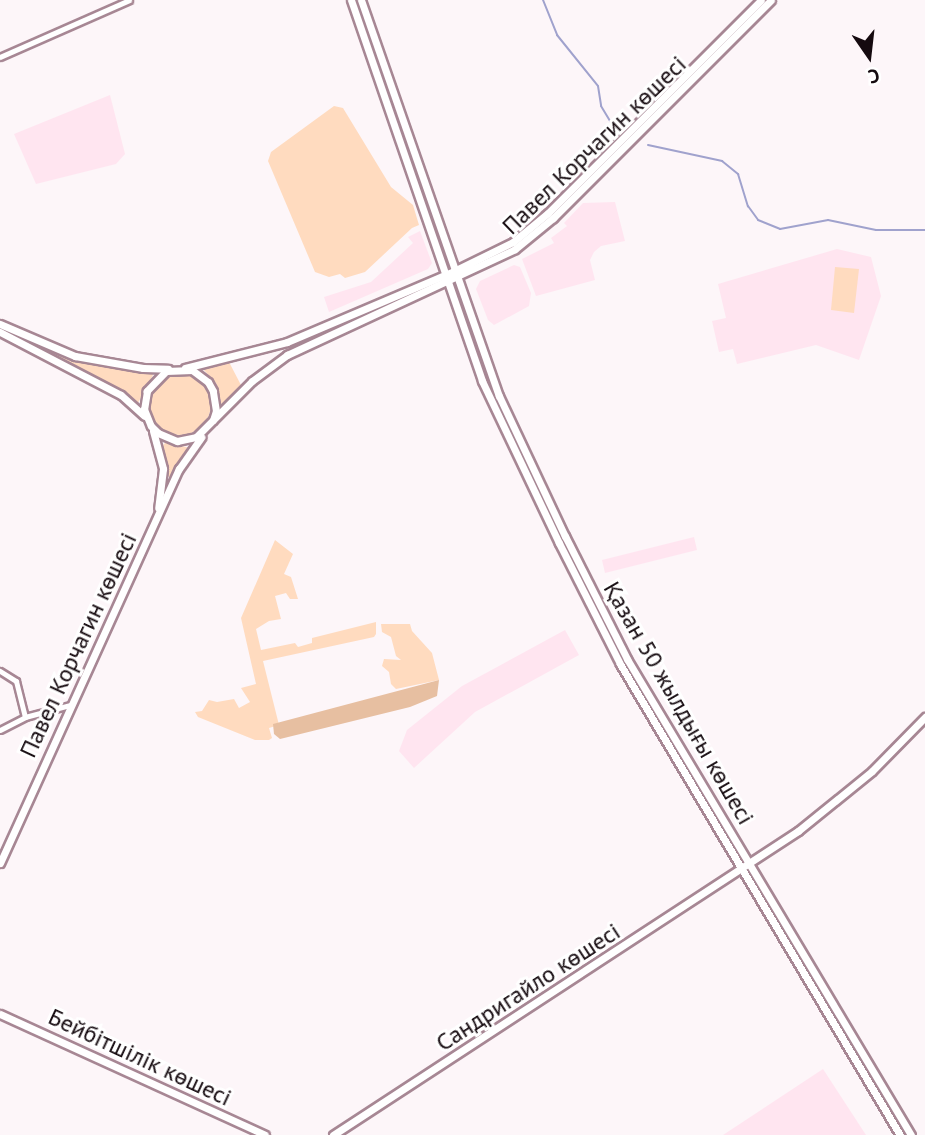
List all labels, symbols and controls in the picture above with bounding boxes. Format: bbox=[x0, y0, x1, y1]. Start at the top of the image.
north arrow bbox=[834, 21, 904, 91]
street label: Павел Корчагин көшесі bbox=[496, 50, 692, 240]
text: С bbox=[866, 63, 882, 89]
street label: Павел Корчагин көшесі bbox=[13, 528, 143, 762]
street label: Қазан 50 жылдығы көшесі bbox=[598, 576, 760, 830]
street label: Сандригайло көшесі bbox=[431, 917, 625, 1057]
street label: Бейбітшілік көшесі bbox=[44, 1002, 236, 1112]

